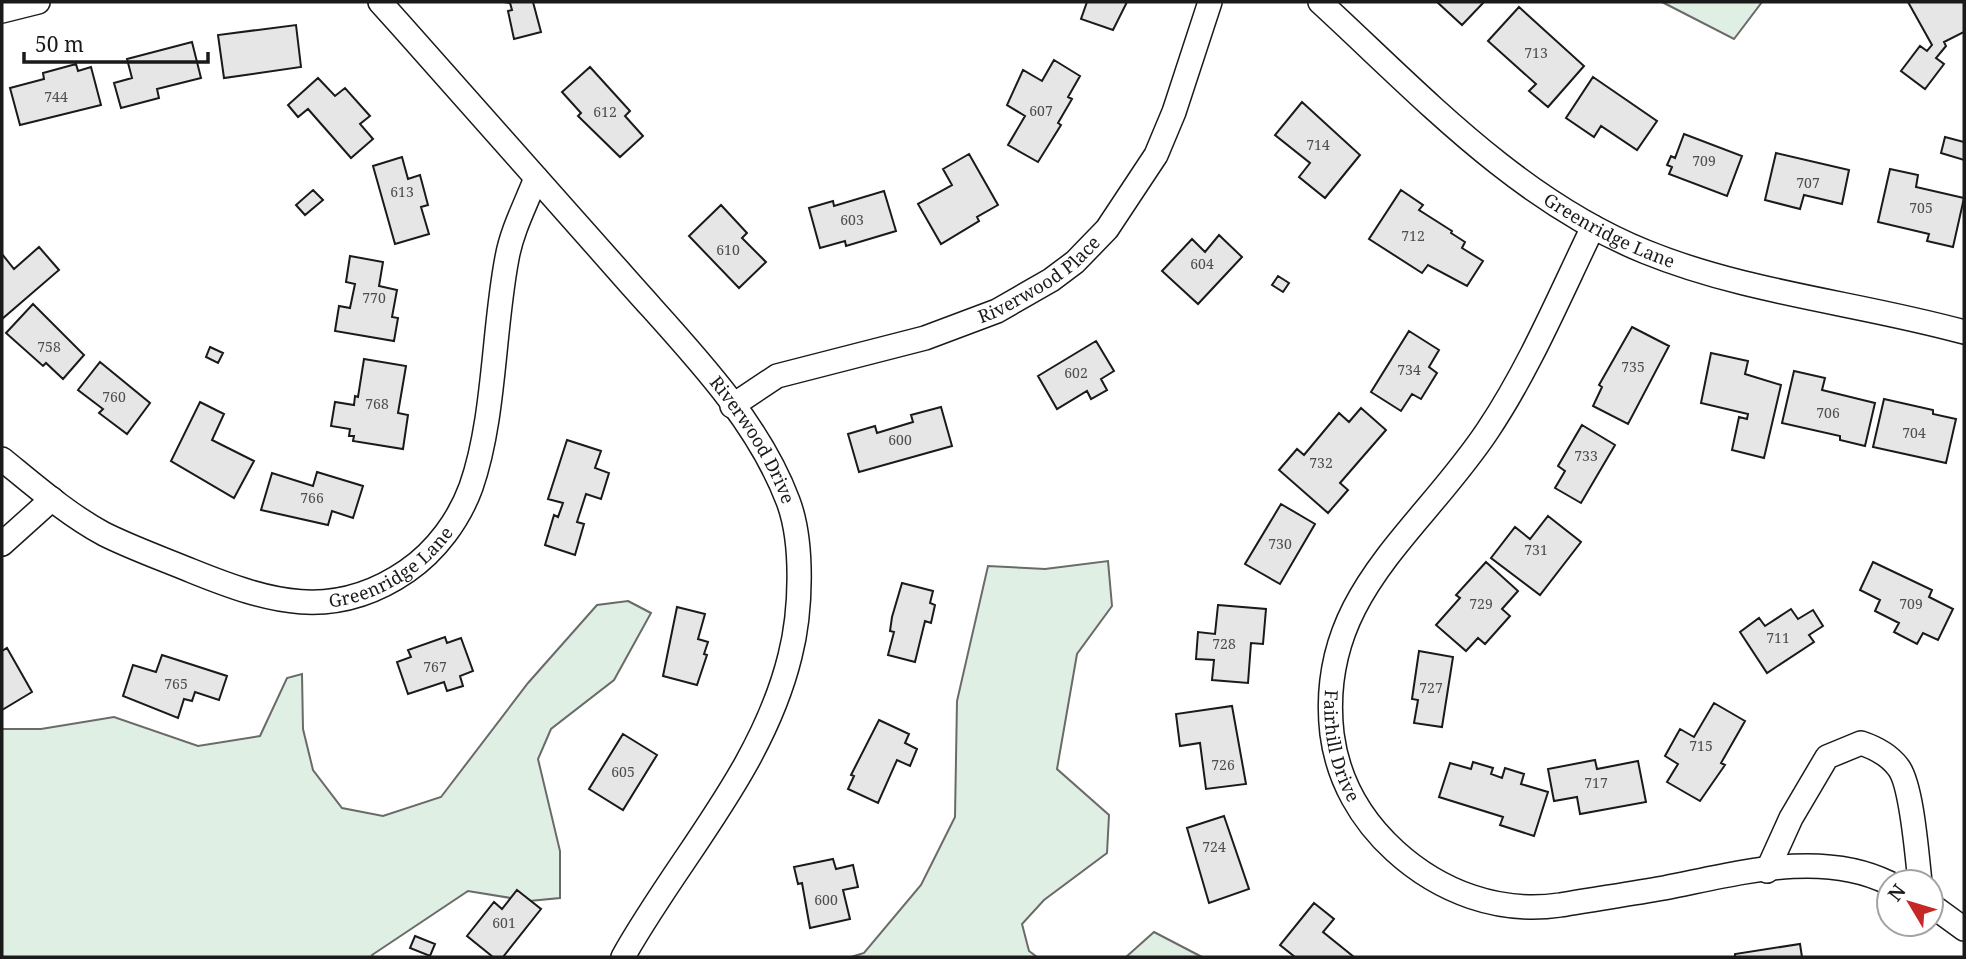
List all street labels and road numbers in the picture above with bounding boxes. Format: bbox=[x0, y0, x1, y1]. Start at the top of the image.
street label: Greenridge Lane bbox=[1539, 187, 1678, 273]
street label: Riverwood Place bbox=[974, 230, 1105, 328]
street label: Riverwood Drive bbox=[705, 371, 801, 507]
street label: Greenridge Lane bbox=[327, 521, 458, 612]
street label: Fairhill Drive bbox=[1319, 689, 1366, 806]

